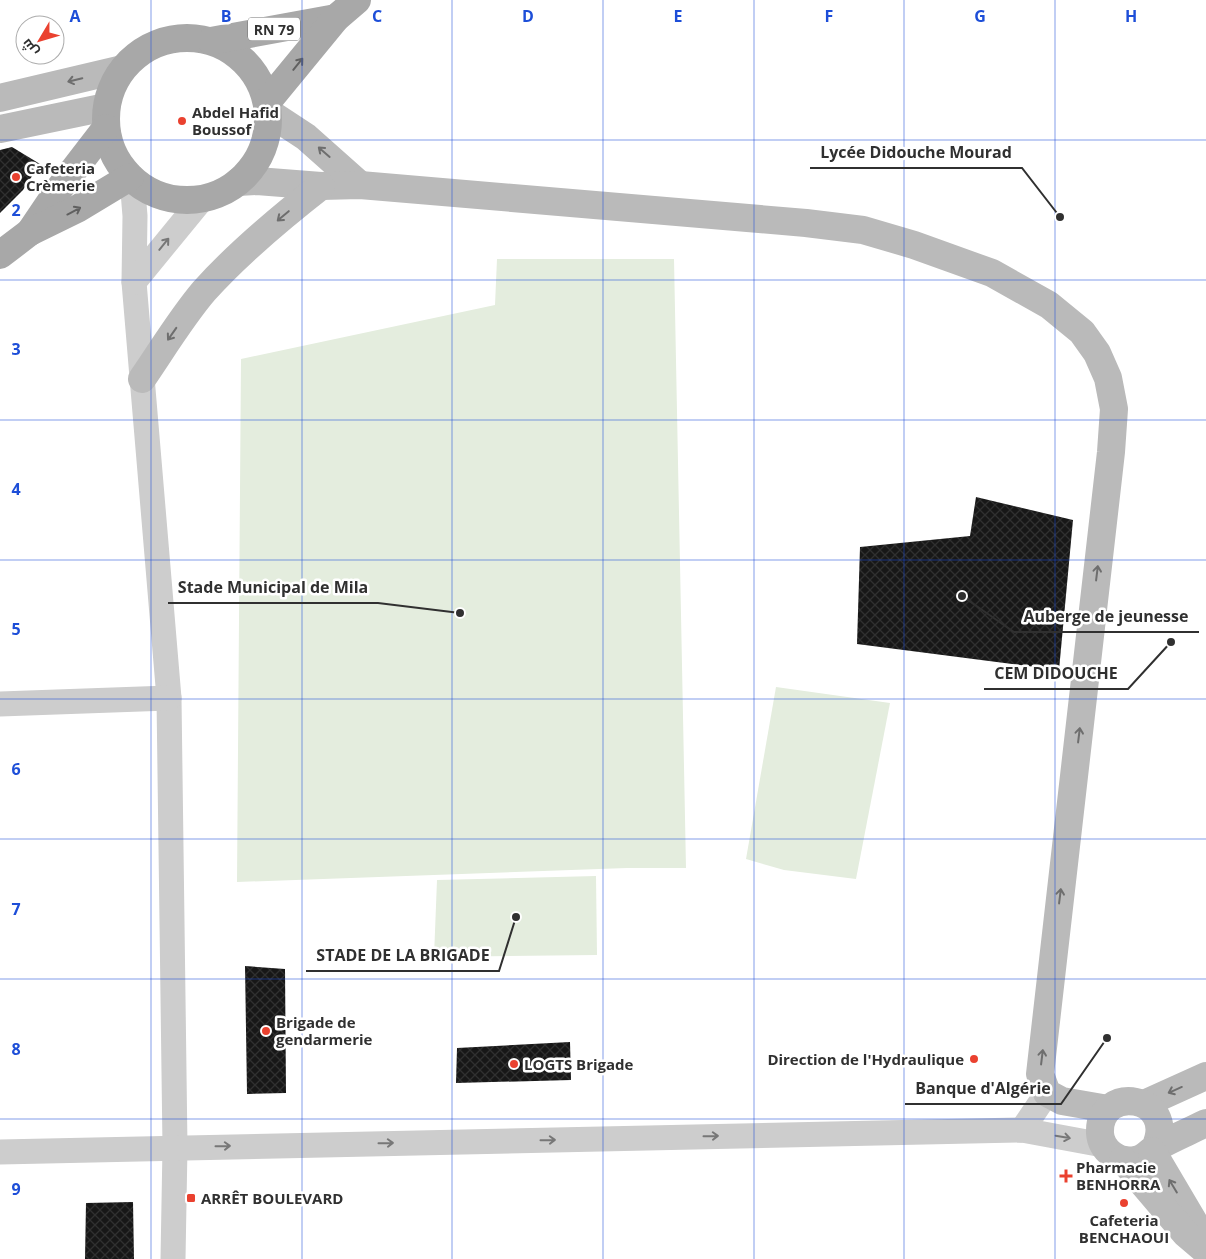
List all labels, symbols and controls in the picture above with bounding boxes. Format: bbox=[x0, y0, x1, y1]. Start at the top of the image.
text: A bbox=[69, 5, 81, 27]
text: B bbox=[221, 5, 231, 27]
text: C bbox=[372, 5, 382, 27]
text: D bbox=[522, 5, 534, 27]
text: E bbox=[674, 5, 683, 27]
text: F bbox=[825, 5, 833, 27]
text: G bbox=[974, 5, 986, 27]
text: H bbox=[1125, 5, 1137, 27]
north arrow bbox=[15, 15, 65, 65]
road number: RN 79 bbox=[248, 18, 300, 40]
text: ش bbox=[16, 35, 42, 61]
one-way arrow bbox=[292, 58, 303, 71]
one-way arrow bbox=[67, 76, 83, 85]
place label: Abdel Hafid Boussof bbox=[192, 102, 279, 139]
marker: Abdel Hafid Boussof bbox=[176, 115, 188, 127]
callout: Lycée Didouche Mourad bbox=[810, 137, 1022, 168]
text: Lycée Didouche Mourad bbox=[820, 141, 1012, 163]
one-way arrow bbox=[317, 147, 330, 158]
place label: Cafeteria Crèmerie bbox=[26, 158, 95, 195]
marker: Cafeteria Crèmerie bbox=[10, 171, 22, 183]
text: 2 bbox=[11, 199, 21, 221]
one-way arrow bbox=[66, 205, 81, 215]
one-way arrow bbox=[276, 210, 289, 221]
one-way arrow bbox=[158, 237, 169, 250]
one-way arrow bbox=[167, 327, 177, 341]
text: 3 bbox=[11, 338, 21, 360]
text: 4 bbox=[11, 478, 21, 500]
one-way arrow bbox=[1092, 565, 1102, 581]
callout: Stade Municipal de Mila bbox=[168, 572, 378, 603]
text: Stade Municipal de Mila bbox=[178, 576, 368, 598]
callout: Auberge de jeunesse bbox=[1014, 601, 1199, 632]
text: Auberge de jeunesse bbox=[1024, 605, 1188, 627]
text: 5 bbox=[11, 618, 21, 640]
callout: CEM DIDOUCHE bbox=[984, 658, 1128, 689]
text: CEM DIDOUCHE bbox=[994, 662, 1118, 684]
one-way arrow bbox=[1074, 727, 1084, 743]
text: 6 bbox=[11, 758, 21, 780]
one-way arrow bbox=[1055, 888, 1065, 904]
text: 7 bbox=[11, 898, 21, 920]
callout: STADE DE LA BRIGADE bbox=[306, 940, 499, 971]
text: STADE DE LA BRIGADE bbox=[316, 944, 490, 966]
place label: Brigade de gendarmerie bbox=[276, 1012, 373, 1049]
marker: Brigade de gendarmerie bbox=[260, 1025, 272, 1037]
text: 8 bbox=[11, 1038, 21, 1060]
place label: Direction de l'Hydraulique bbox=[767, 1049, 964, 1069]
one-way arrow bbox=[1037, 1050, 1047, 1066]
marker: Direction de l'Hydraulique bbox=[968, 1053, 980, 1065]
place label: LOGTS Brigade bbox=[524, 1054, 634, 1074]
marker: LOGTS Brigade bbox=[508, 1058, 520, 1070]
callout: Banque d'Algérie bbox=[905, 1073, 1061, 1104]
text: Banque d'Algérie bbox=[915, 1077, 1051, 1099]
one-way arrow bbox=[1168, 1086, 1183, 1095]
one-way arrow bbox=[702, 1131, 719, 1141]
one-way arrow bbox=[1054, 1133, 1070, 1142]
one-way arrow bbox=[540, 1135, 556, 1144]
one-way arrow bbox=[378, 1138, 394, 1148]
one-way arrow bbox=[215, 1142, 231, 1151]
place label: Pharmacie BENHORRA bbox=[1076, 1157, 1161, 1194]
marker: Pharmacie BENHORRA bbox=[1060, 1170, 1072, 1182]
text: 9 bbox=[11, 1178, 21, 1200]
one-way arrow bbox=[1168, 1179, 1178, 1193]
place label: ARRÊT BOULEVARD bbox=[201, 1188, 343, 1208]
marker: ARRÊT BOULEVARD bbox=[185, 1192, 197, 1204]
marker: Cafeteria BENCHAOUI bbox=[1118, 1197, 1130, 1209]
place label: Cafeteria BENCHAOUI bbox=[1079, 1210, 1169, 1247]

